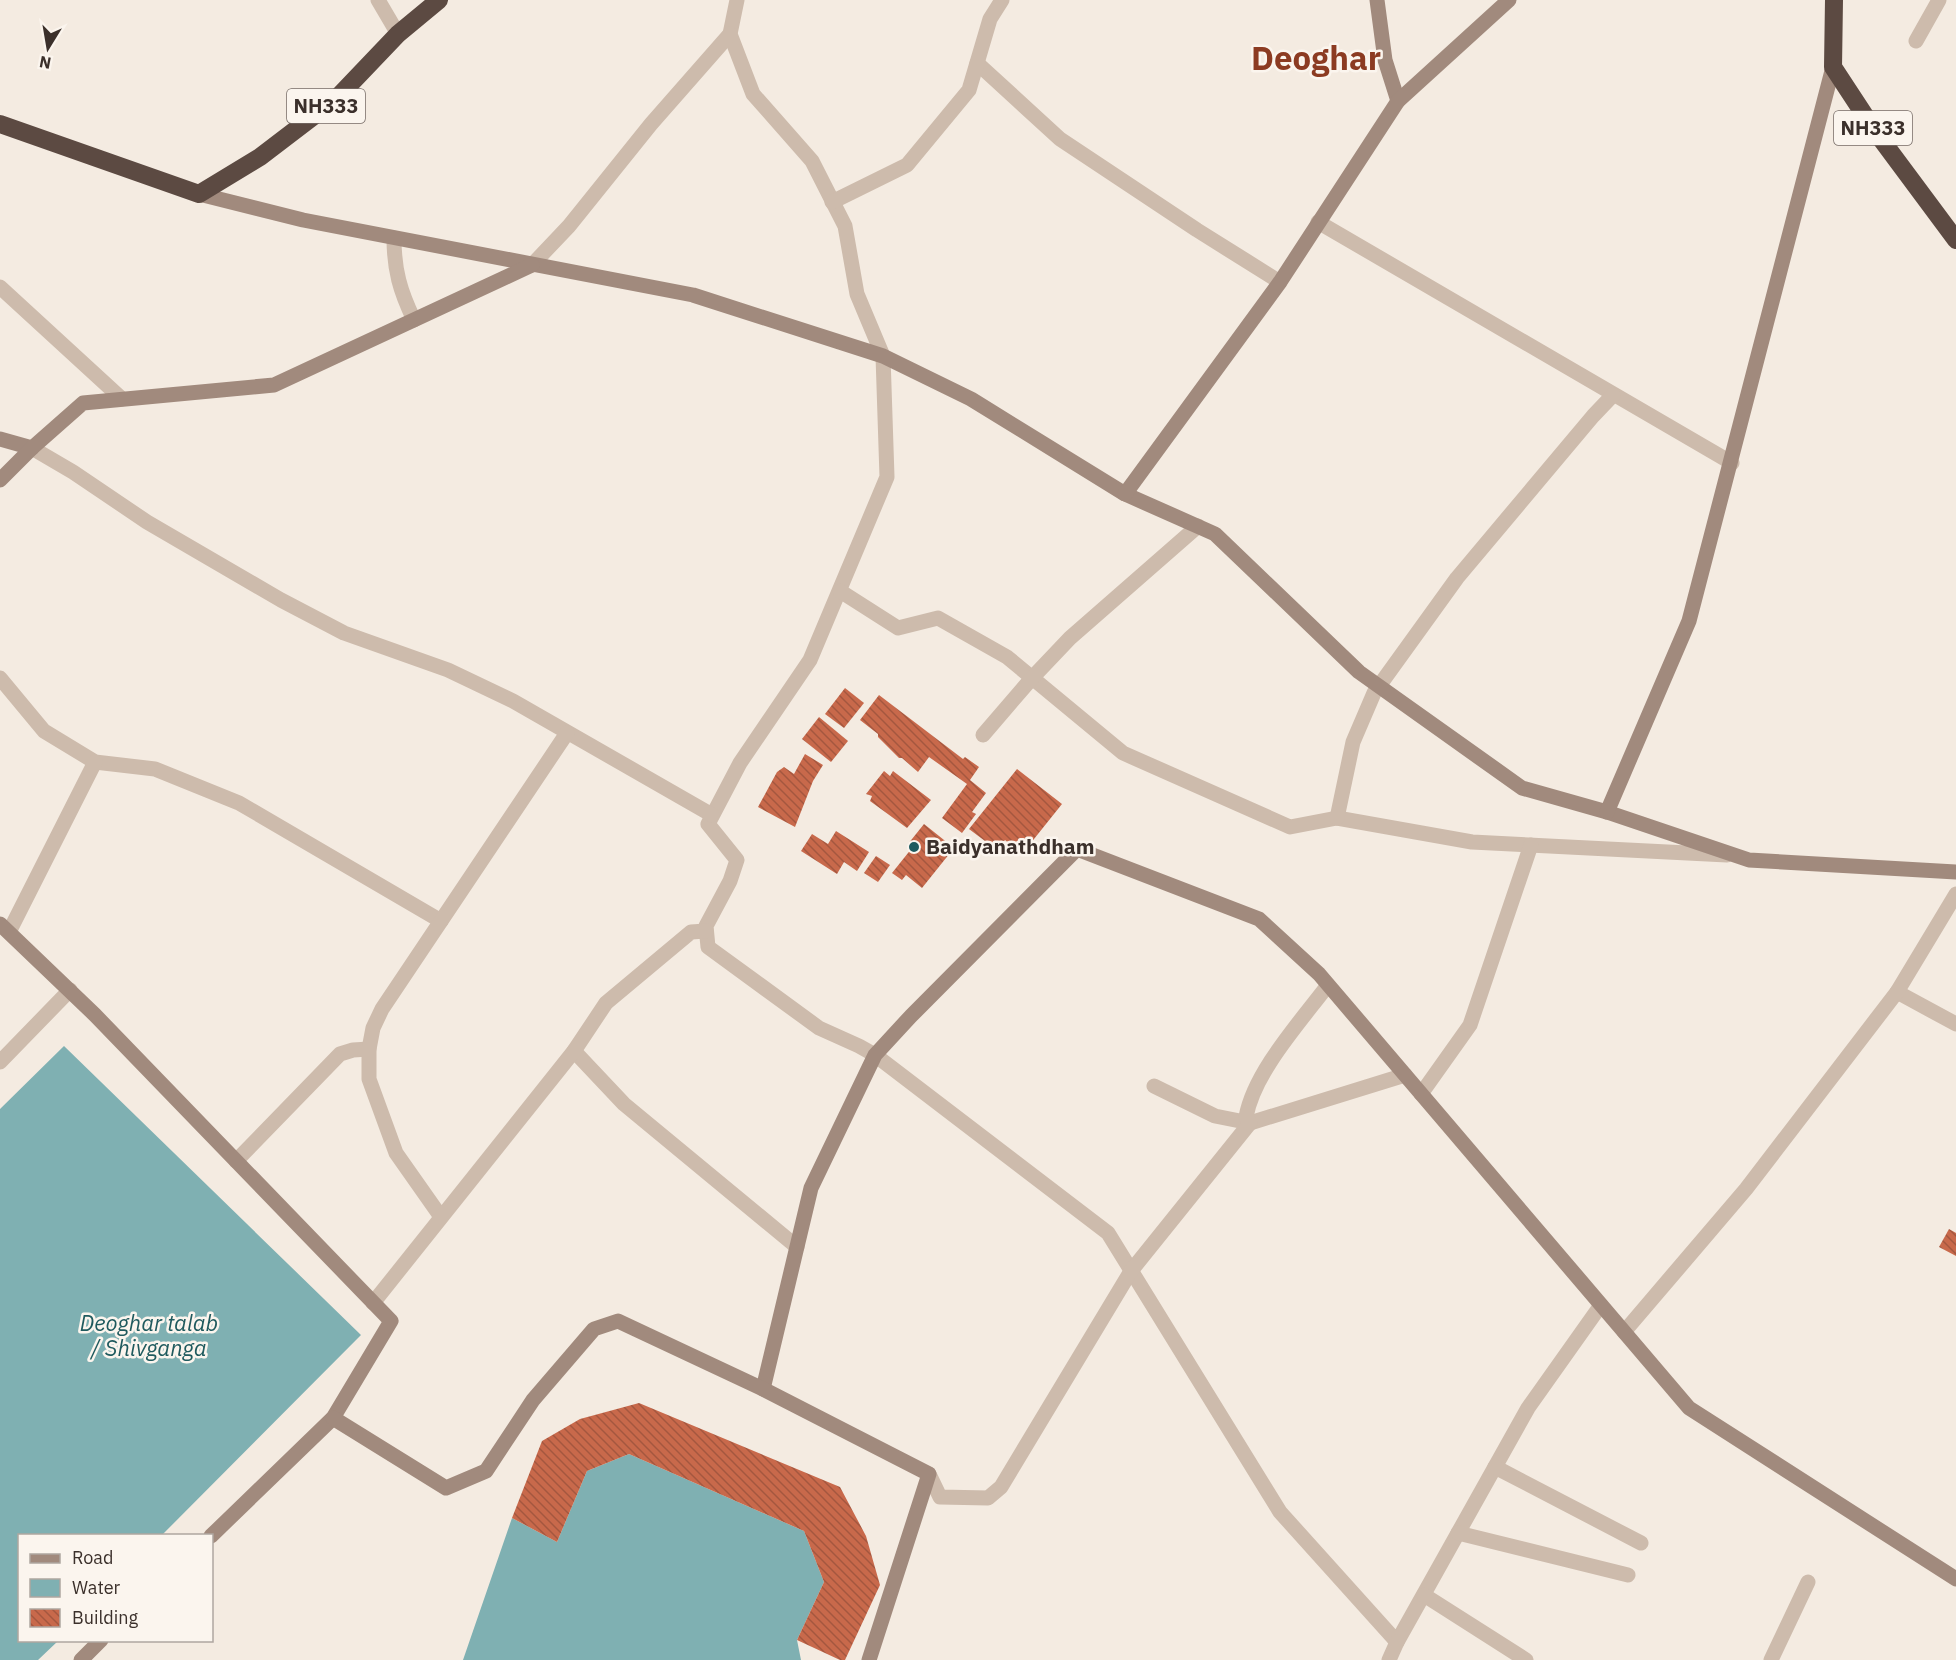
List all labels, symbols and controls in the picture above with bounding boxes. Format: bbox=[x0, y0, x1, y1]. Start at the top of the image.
north arrow bbox=[18, 18, 78, 78]
district label: Deoghar bbox=[1251, 36, 1381, 79]
text: N bbox=[38, 52, 53, 74]
road number: NH333 bbox=[287, 89, 365, 123]
road number: NH333 bbox=[1834, 111, 1912, 145]
place label: Baidyanathdham bbox=[926, 832, 1095, 860]
marker: Baidyanathdham bbox=[907, 840, 921, 854]
water label: Deoghar talab / Shivganga bbox=[80, 1308, 218, 1362]
legend bbox=[18, 1534, 213, 1642]
text: Road bbox=[72, 1546, 113, 1569]
text: Water bbox=[72, 1576, 121, 1599]
text: Building bbox=[72, 1606, 139, 1629]

